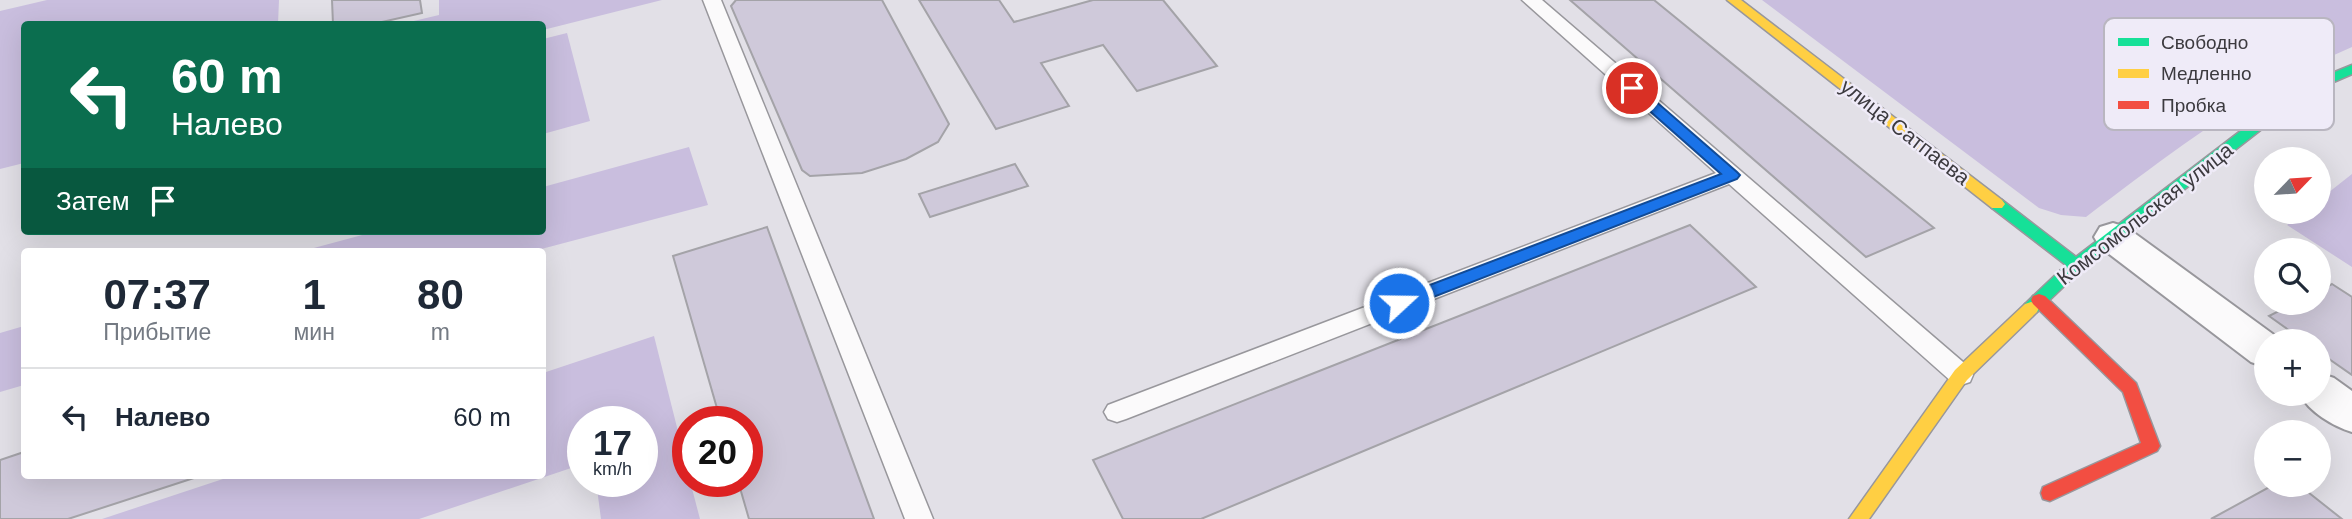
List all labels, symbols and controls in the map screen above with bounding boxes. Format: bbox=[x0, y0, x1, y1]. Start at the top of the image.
legend bbox=[2104, 18, 2334, 130]
text: Свободно bbox=[2161, 32, 2248, 53]
icon: left bbox=[56, 49, 147, 140]
text: 60 m bbox=[171, 49, 283, 103]
pin bbox=[1602, 58, 1662, 118]
text: Медленно bbox=[2161, 63, 2251, 84]
icon: arrive bbox=[1613, 69, 1651, 107]
street label: улица Сатпаева bbox=[1836, 74, 1975, 189]
text: Пробка bbox=[2161, 95, 2226, 116]
text: Налево bbox=[171, 106, 283, 142]
street label: Комсомольская улица bbox=[2052, 138, 2237, 289]
north arrow bbox=[2254, 147, 2331, 224]
map controls bbox=[2254, 147, 2331, 497]
icon: arrive bbox=[144, 182, 182, 220]
text: Затем bbox=[56, 186, 130, 216]
button: search bbox=[2254, 238, 2331, 315]
position arrow bbox=[1362, 266, 1436, 340]
text: 07:37 bbox=[104, 271, 211, 318]
text: 1 bbox=[302, 271, 326, 318]
text: 80 bbox=[417, 271, 464, 318]
text: Прибытие bbox=[103, 319, 211, 345]
text: мин bbox=[293, 319, 335, 345]
text: m bbox=[431, 319, 450, 345]
button: + bbox=[2254, 329, 2331, 406]
icon: left bbox=[56, 398, 94, 436]
text: Налево bbox=[115, 402, 210, 432]
text: 60 m bbox=[453, 402, 511, 432]
speed limit sign: 20 bbox=[672, 406, 763, 497]
button: − bbox=[2254, 420, 2331, 497]
text: 17 bbox=[593, 423, 632, 462]
text: km/h bbox=[593, 459, 632, 479]

